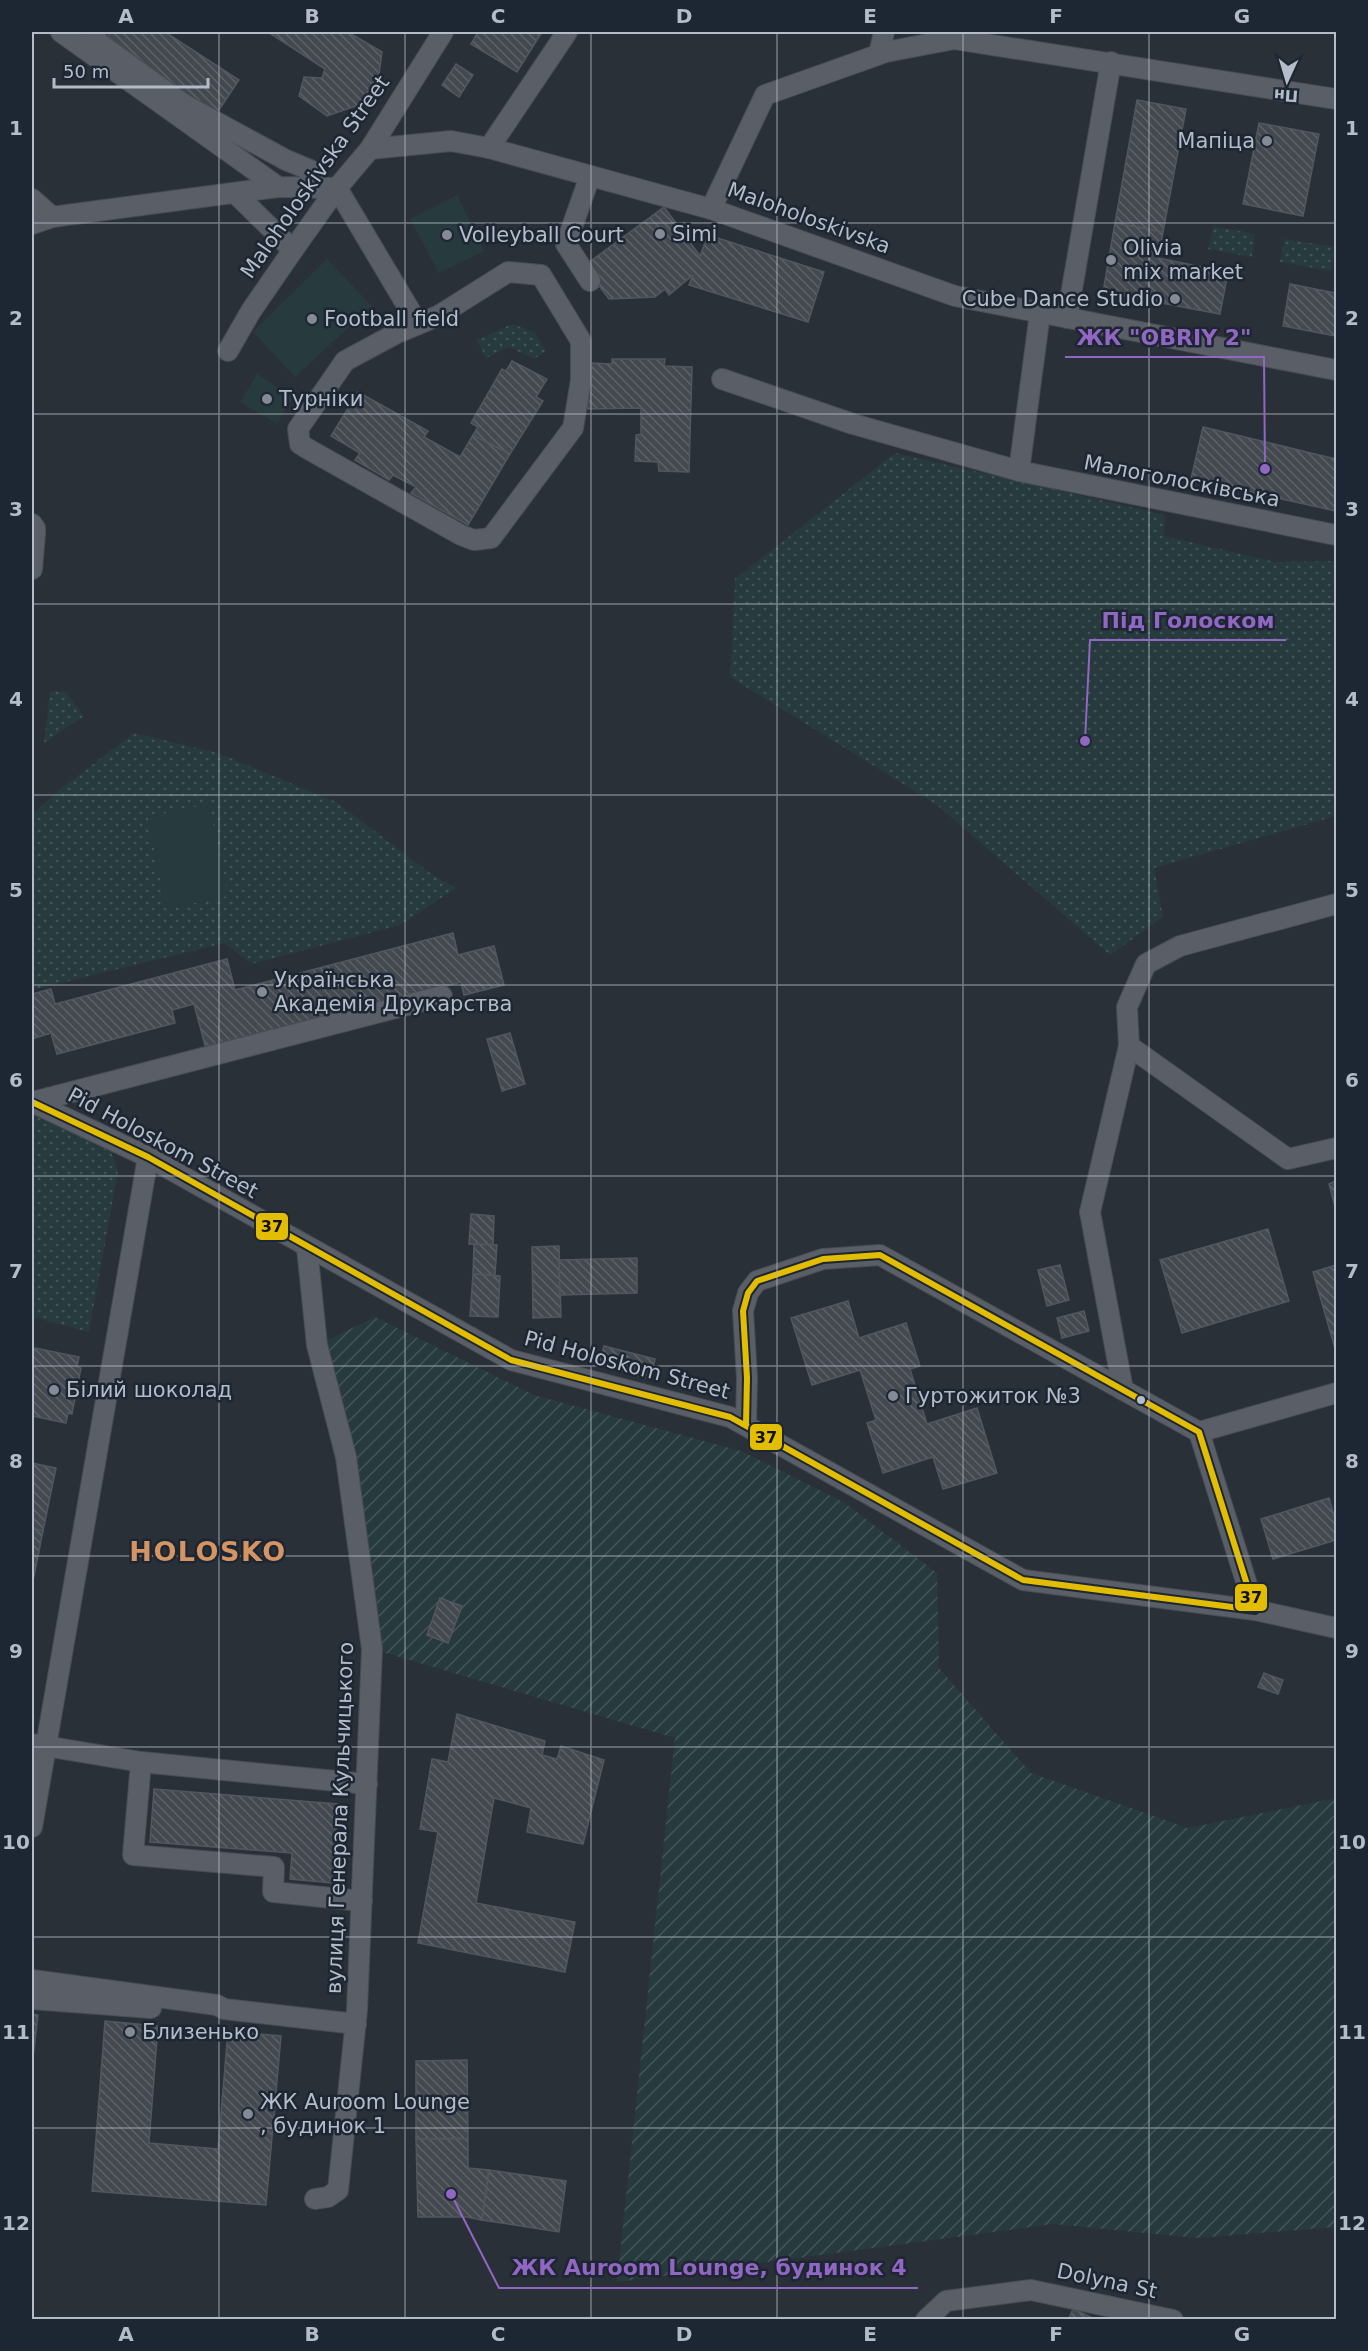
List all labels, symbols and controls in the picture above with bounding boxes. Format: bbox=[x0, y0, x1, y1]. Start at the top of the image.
text: A bbox=[118, 4, 134, 28]
text: B bbox=[304, 4, 320, 28]
text: C bbox=[491, 4, 505, 28]
text: D bbox=[676, 4, 692, 28]
text: E bbox=[863, 4, 877, 28]
text: F bbox=[1049, 4, 1063, 28]
text: G bbox=[1234, 4, 1250, 28]
scale bar bbox=[54, 51, 208, 89]
north arrow bbox=[1257, 51, 1317, 111]
text: 50 m bbox=[63, 61, 109, 82]
street label: Maloholoskivska Street bbox=[236, 71, 394, 283]
text: Пн bbox=[1273, 85, 1299, 106]
text: 1 bbox=[9, 116, 23, 140]
text: 1 bbox=[1345, 116, 1359, 140]
place label: Мапіца bbox=[1177, 129, 1255, 153]
marker: Мапіца bbox=[1260, 134, 1274, 148]
street label: Maloholoskivska bbox=[724, 177, 894, 259]
place label: Simi bbox=[672, 222, 717, 246]
place label: Volleyball Court bbox=[459, 223, 624, 247]
marker: Simi bbox=[653, 227, 667, 241]
marker: Volleyball Court bbox=[440, 228, 454, 242]
place label: Olivia mix market bbox=[1123, 236, 1243, 284]
marker: Olivia mix market bbox=[1104, 253, 1118, 267]
place label: Cube Dance Studio bbox=[962, 287, 1163, 311]
marker: Cube Dance Studio bbox=[1168, 292, 1182, 306]
text: 2 bbox=[9, 306, 23, 330]
text: 2 bbox=[1345, 306, 1359, 330]
place label: Football field bbox=[324, 307, 459, 331]
marker: Football field bbox=[305, 312, 319, 326]
callout: ЖК "OBRIY 2" bbox=[1065, 317, 1264, 357]
text: ЖК "OBRIY 2" bbox=[1077, 325, 1252, 350]
place label: Турніки bbox=[278, 387, 363, 411]
marker: Турніки bbox=[260, 392, 274, 406]
street label: Малоголосківська bbox=[1082, 450, 1282, 512]
text: 3 bbox=[9, 497, 23, 521]
text: 3 bbox=[1345, 497, 1359, 521]
callout: Під Голоском bbox=[1090, 600, 1286, 640]
text: Під Голоском bbox=[1102, 608, 1274, 633]
text: 4 bbox=[9, 687, 23, 711]
text: 4 bbox=[1345, 687, 1359, 711]
text: 5 bbox=[9, 878, 23, 902]
text: 5 bbox=[1345, 878, 1359, 902]
place label: Українська Академія Друкарства bbox=[274, 968, 512, 1016]
marker: Українська Академія Друкарства bbox=[255, 985, 269, 999]
text: 6 bbox=[9, 1068, 23, 1092]
text: 6 bbox=[1345, 1068, 1359, 1092]
street label: Pid Holoskom Street bbox=[64, 1083, 262, 1203]
line badge: 37 bbox=[255, 1212, 289, 1241]
text: 37 bbox=[261, 1217, 283, 1236]
text: 7 bbox=[9, 1259, 23, 1283]
text: 7 bbox=[1345, 1259, 1359, 1283]
street label: Pid Holoskom Street bbox=[522, 1326, 732, 1404]
place label: Білий шоколад bbox=[66, 1378, 232, 1402]
marker: Білий шоколад bbox=[47, 1383, 61, 1397]
place label: Гуртожиток №3 bbox=[905, 1384, 1081, 1408]
marker: Гуртожиток №3 bbox=[886, 1389, 900, 1403]
unlabelled marker bbox=[1135, 1394, 1147, 1406]
line badge: 37 bbox=[749, 1423, 783, 1451]
text: 37 bbox=[755, 1428, 777, 1447]
text: 8 bbox=[9, 1449, 23, 1473]
text: 8 bbox=[1345, 1449, 1359, 1473]
district label: HOLOSKO bbox=[129, 1536, 287, 1567]
line badge: 37 bbox=[1234, 1583, 1268, 1612]
text: 37 bbox=[1240, 1588, 1262, 1607]
text: 9 bbox=[9, 1639, 23, 1663]
text: 9 bbox=[1345, 1639, 1359, 1663]
street label: вулиця Генерала Кульчицького bbox=[322, 1642, 358, 1994]
text: 10 bbox=[2, 1830, 30, 1854]
text: 10 bbox=[1338, 1830, 1366, 1854]
text: 11 bbox=[2, 2020, 30, 2044]
place label: Близенько bbox=[142, 2020, 259, 2044]
text: 11 bbox=[1338, 2020, 1366, 2044]
marker: Близенько bbox=[123, 2025, 137, 2039]
place label: ЖК Auroom Lounge , будинок 1 bbox=[260, 2090, 470, 2138]
marker: ЖК Auroom Lounge , будинок 1 bbox=[241, 2107, 255, 2121]
text: 12 bbox=[2, 2211, 30, 2235]
text: 12 bbox=[1338, 2211, 1366, 2235]
callout: ЖК Auroom Lounge, будинок 4 bbox=[499, 2248, 918, 2288]
text: ЖК Auroom Lounge, будинок 4 bbox=[511, 2255, 907, 2280]
street label: Dolyna St bbox=[1055, 2259, 1159, 2303]
text: A bbox=[118, 2322, 134, 2346]
text: B bbox=[304, 2322, 320, 2346]
text: C bbox=[491, 2322, 505, 2346]
text: D bbox=[676, 2322, 692, 2346]
text: E bbox=[863, 2322, 877, 2346]
text: F bbox=[1049, 2322, 1063, 2346]
text: G bbox=[1234, 2322, 1250, 2346]

